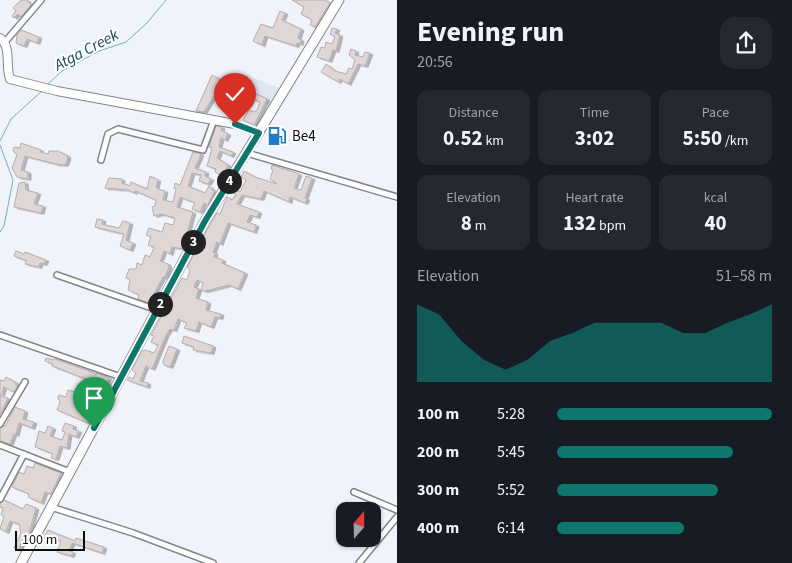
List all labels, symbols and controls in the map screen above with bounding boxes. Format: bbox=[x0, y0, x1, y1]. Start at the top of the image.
text: Evening run bbox=[417, 12, 564, 52]
button: share bbox=[720, 17, 772, 69]
water label: Atga Creek bbox=[49, 24, 123, 77]
text: 20:56 bbox=[417, 51, 453, 73]
pin bbox=[214, 73, 256, 124]
icon: check bbox=[221, 80, 249, 108]
text: Distance bbox=[449, 103, 498, 123]
text: Time bbox=[580, 103, 609, 123]
text: Pace bbox=[702, 103, 729, 123]
text: 0.52 bbox=[443, 123, 483, 153]
text: 3:02 bbox=[575, 123, 614, 153]
text: 5:50 bbox=[683, 123, 722, 153]
fuel station icon: Be4 bbox=[266, 125, 288, 147]
place label: Be4 bbox=[292, 126, 316, 147]
text: km bbox=[483, 131, 504, 151]
text: /km bbox=[722, 131, 748, 151]
pin: 4 bbox=[216, 168, 242, 194]
text: 4 bbox=[226, 171, 233, 191]
text: Elevation bbox=[446, 188, 501, 208]
text: Heart rate bbox=[565, 188, 624, 208]
text: kcal bbox=[704, 188, 727, 208]
text: 8 bbox=[461, 208, 472, 238]
text: 132 bbox=[563, 208, 596, 238]
text: 40 bbox=[704, 208, 727, 238]
text: m bbox=[472, 216, 486, 236]
text: bpm bbox=[596, 216, 626, 236]
pin: 3 bbox=[180, 230, 206, 254]
text: 3 bbox=[190, 232, 197, 252]
text: Elevation bbox=[417, 265, 479, 287]
text: 51–58 m bbox=[716, 265, 772, 287]
pin: 2 bbox=[148, 292, 172, 316]
text: 2 bbox=[157, 294, 164, 314]
pin bbox=[73, 377, 115, 428]
icon: arrive bbox=[80, 384, 108, 412]
text: 100 m bbox=[417, 403, 459, 425]
text: 5:28 bbox=[497, 403, 525, 425]
text: 200 m bbox=[417, 441, 459, 463]
text: 5:45 bbox=[497, 441, 525, 463]
text: 300 m bbox=[417, 479, 459, 501]
text: 5:52 bbox=[497, 479, 525, 501]
north arrow bbox=[336, 502, 381, 548]
map controls bbox=[336, 502, 381, 547]
text: 400 m bbox=[417, 517, 459, 539]
text: 6:14 bbox=[497, 517, 525, 539]
scale bar bbox=[15, 528, 85, 551]
text: 100 m bbox=[22, 530, 57, 550]

